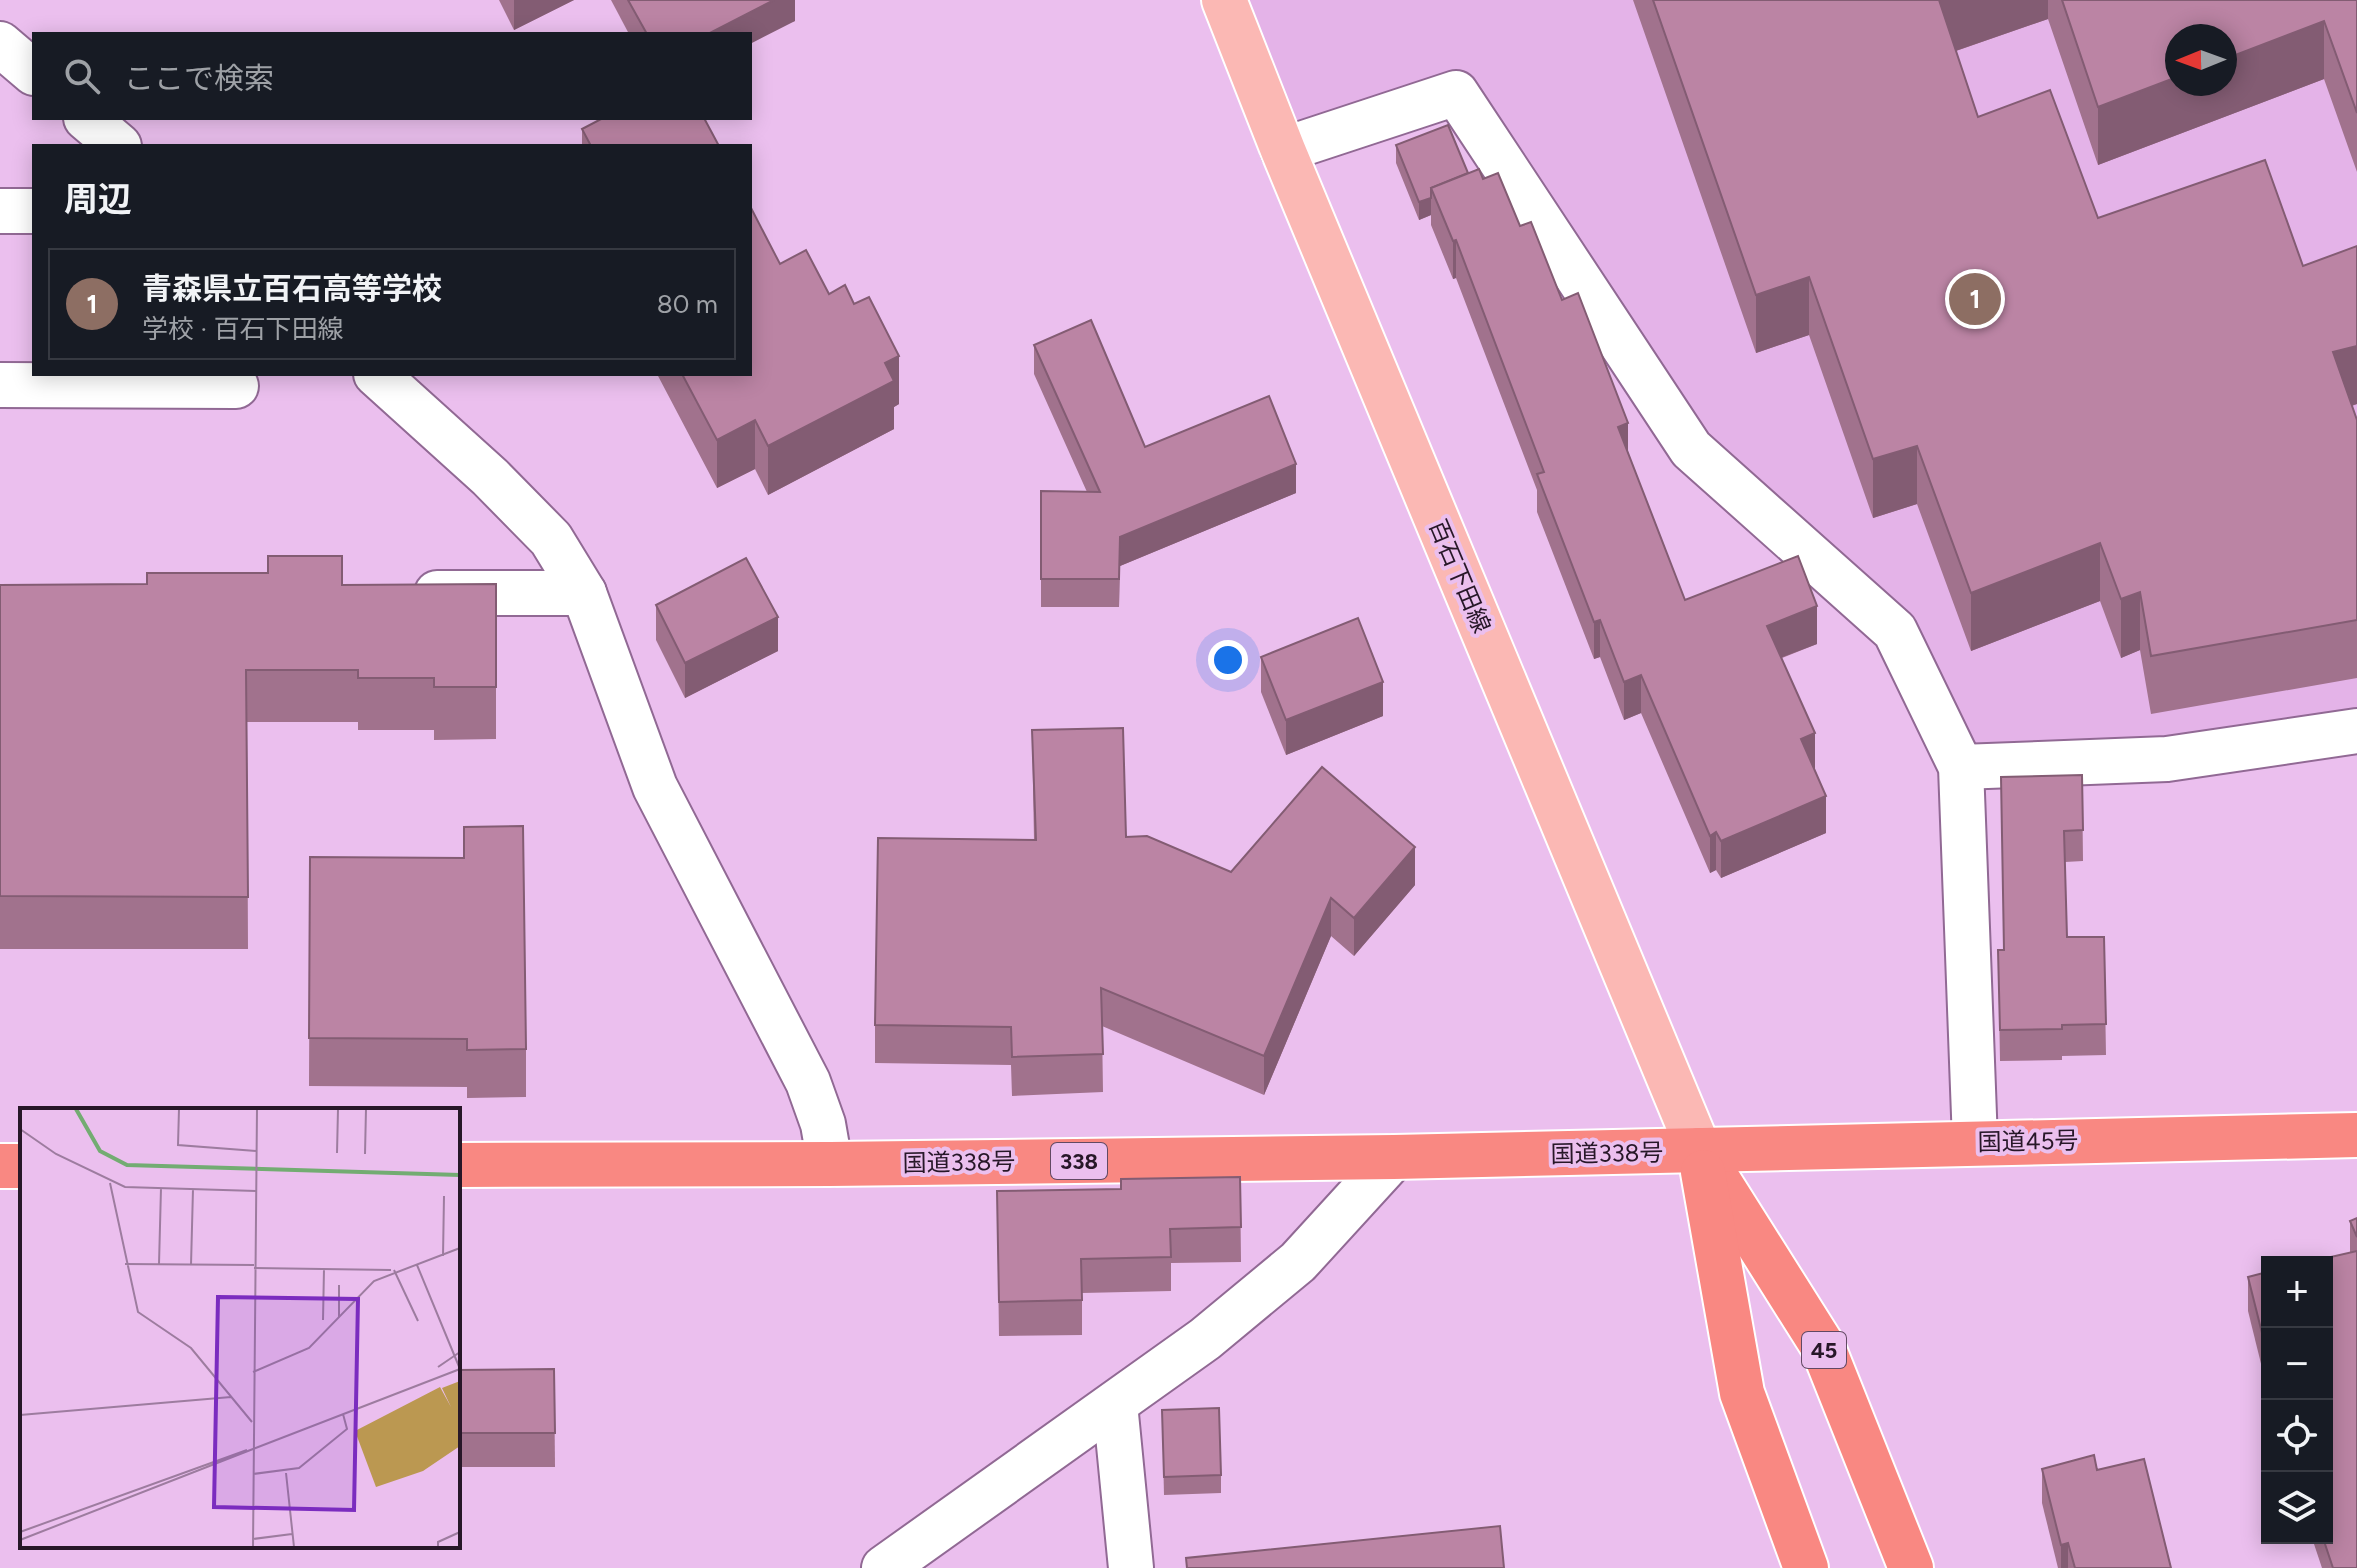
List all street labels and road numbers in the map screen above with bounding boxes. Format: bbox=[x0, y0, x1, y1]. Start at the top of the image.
street label: 百石下田線 bbox=[1423, 515, 1497, 637]
street label: 国道45号 bbox=[1977, 1126, 2079, 1156]
street label: 国道338号 bbox=[1550, 1138, 1664, 1168]
road number: 338 bbox=[1051, 1143, 1107, 1179]
street label: 国道338号 bbox=[902, 1147, 1016, 1177]
road number: 45 bbox=[1802, 1332, 1846, 1368]

